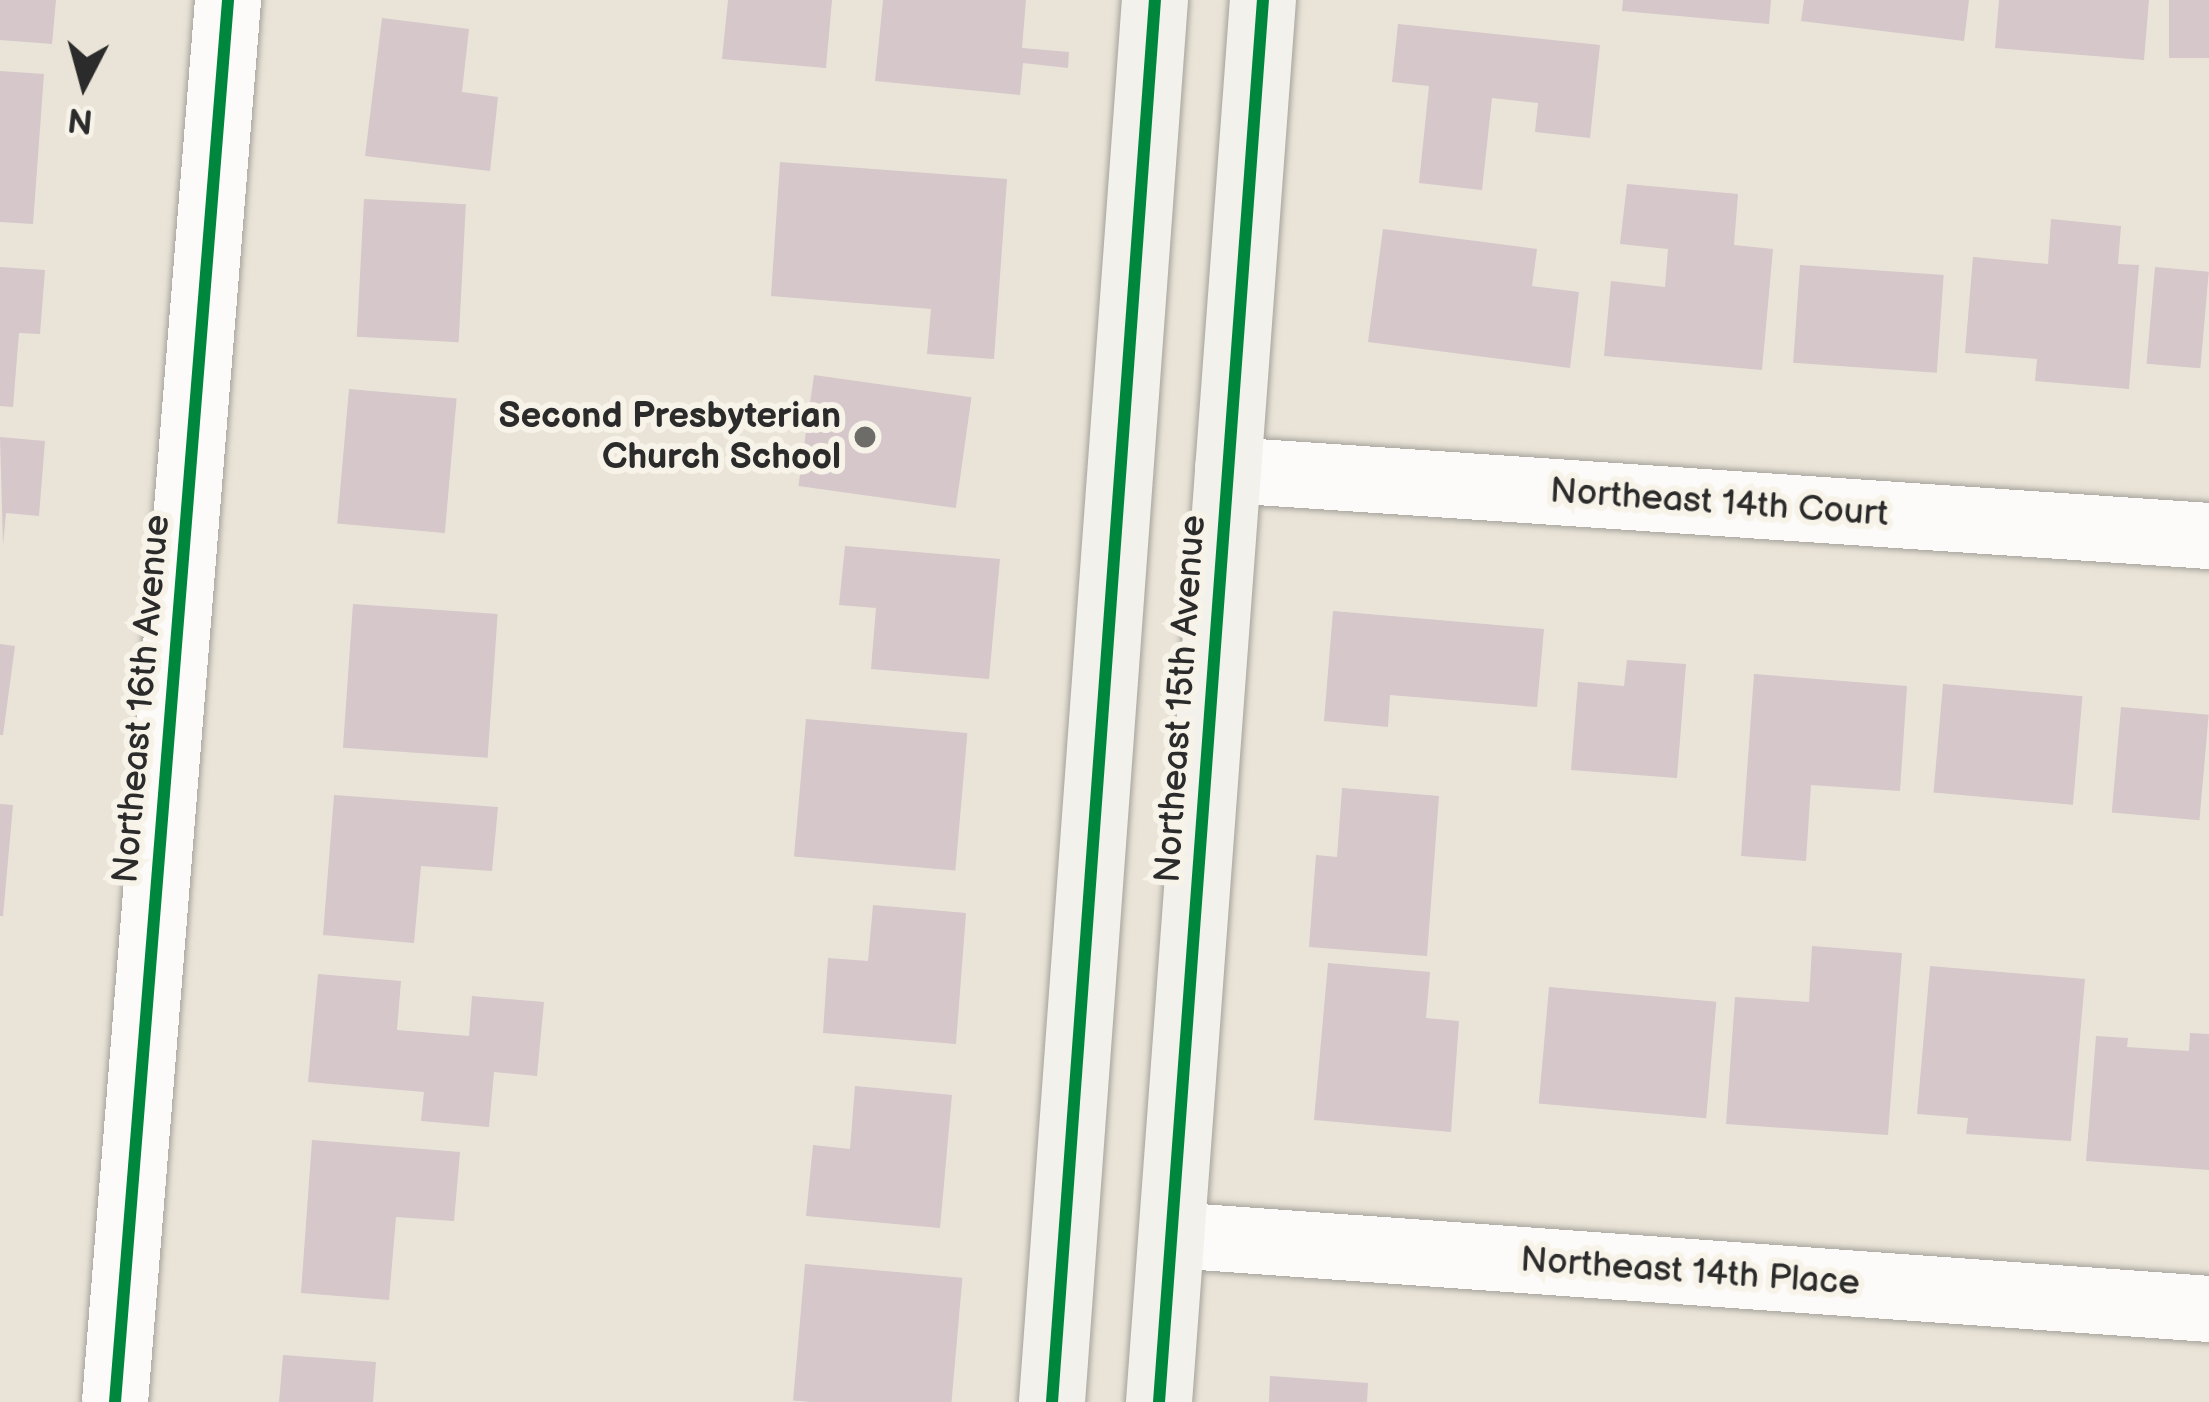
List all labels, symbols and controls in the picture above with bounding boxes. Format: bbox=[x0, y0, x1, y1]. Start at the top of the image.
north arrow bbox=[24, 24, 144, 144]
text: N bbox=[66, 99, 95, 141]
place label: Second Presbyterian Church School bbox=[499, 394, 841, 479]
marker: Second Presbyterian Church School bbox=[852, 424, 878, 450]
street label: Northeast 14th Court bbox=[1548, 470, 1890, 536]
street label: Northeast 16th Avenue bbox=[104, 513, 180, 885]
street label: Northeast 15th Avenue bbox=[1147, 514, 1215, 884]
street label: Northeast 14th Place bbox=[1519, 1239, 1861, 1305]

